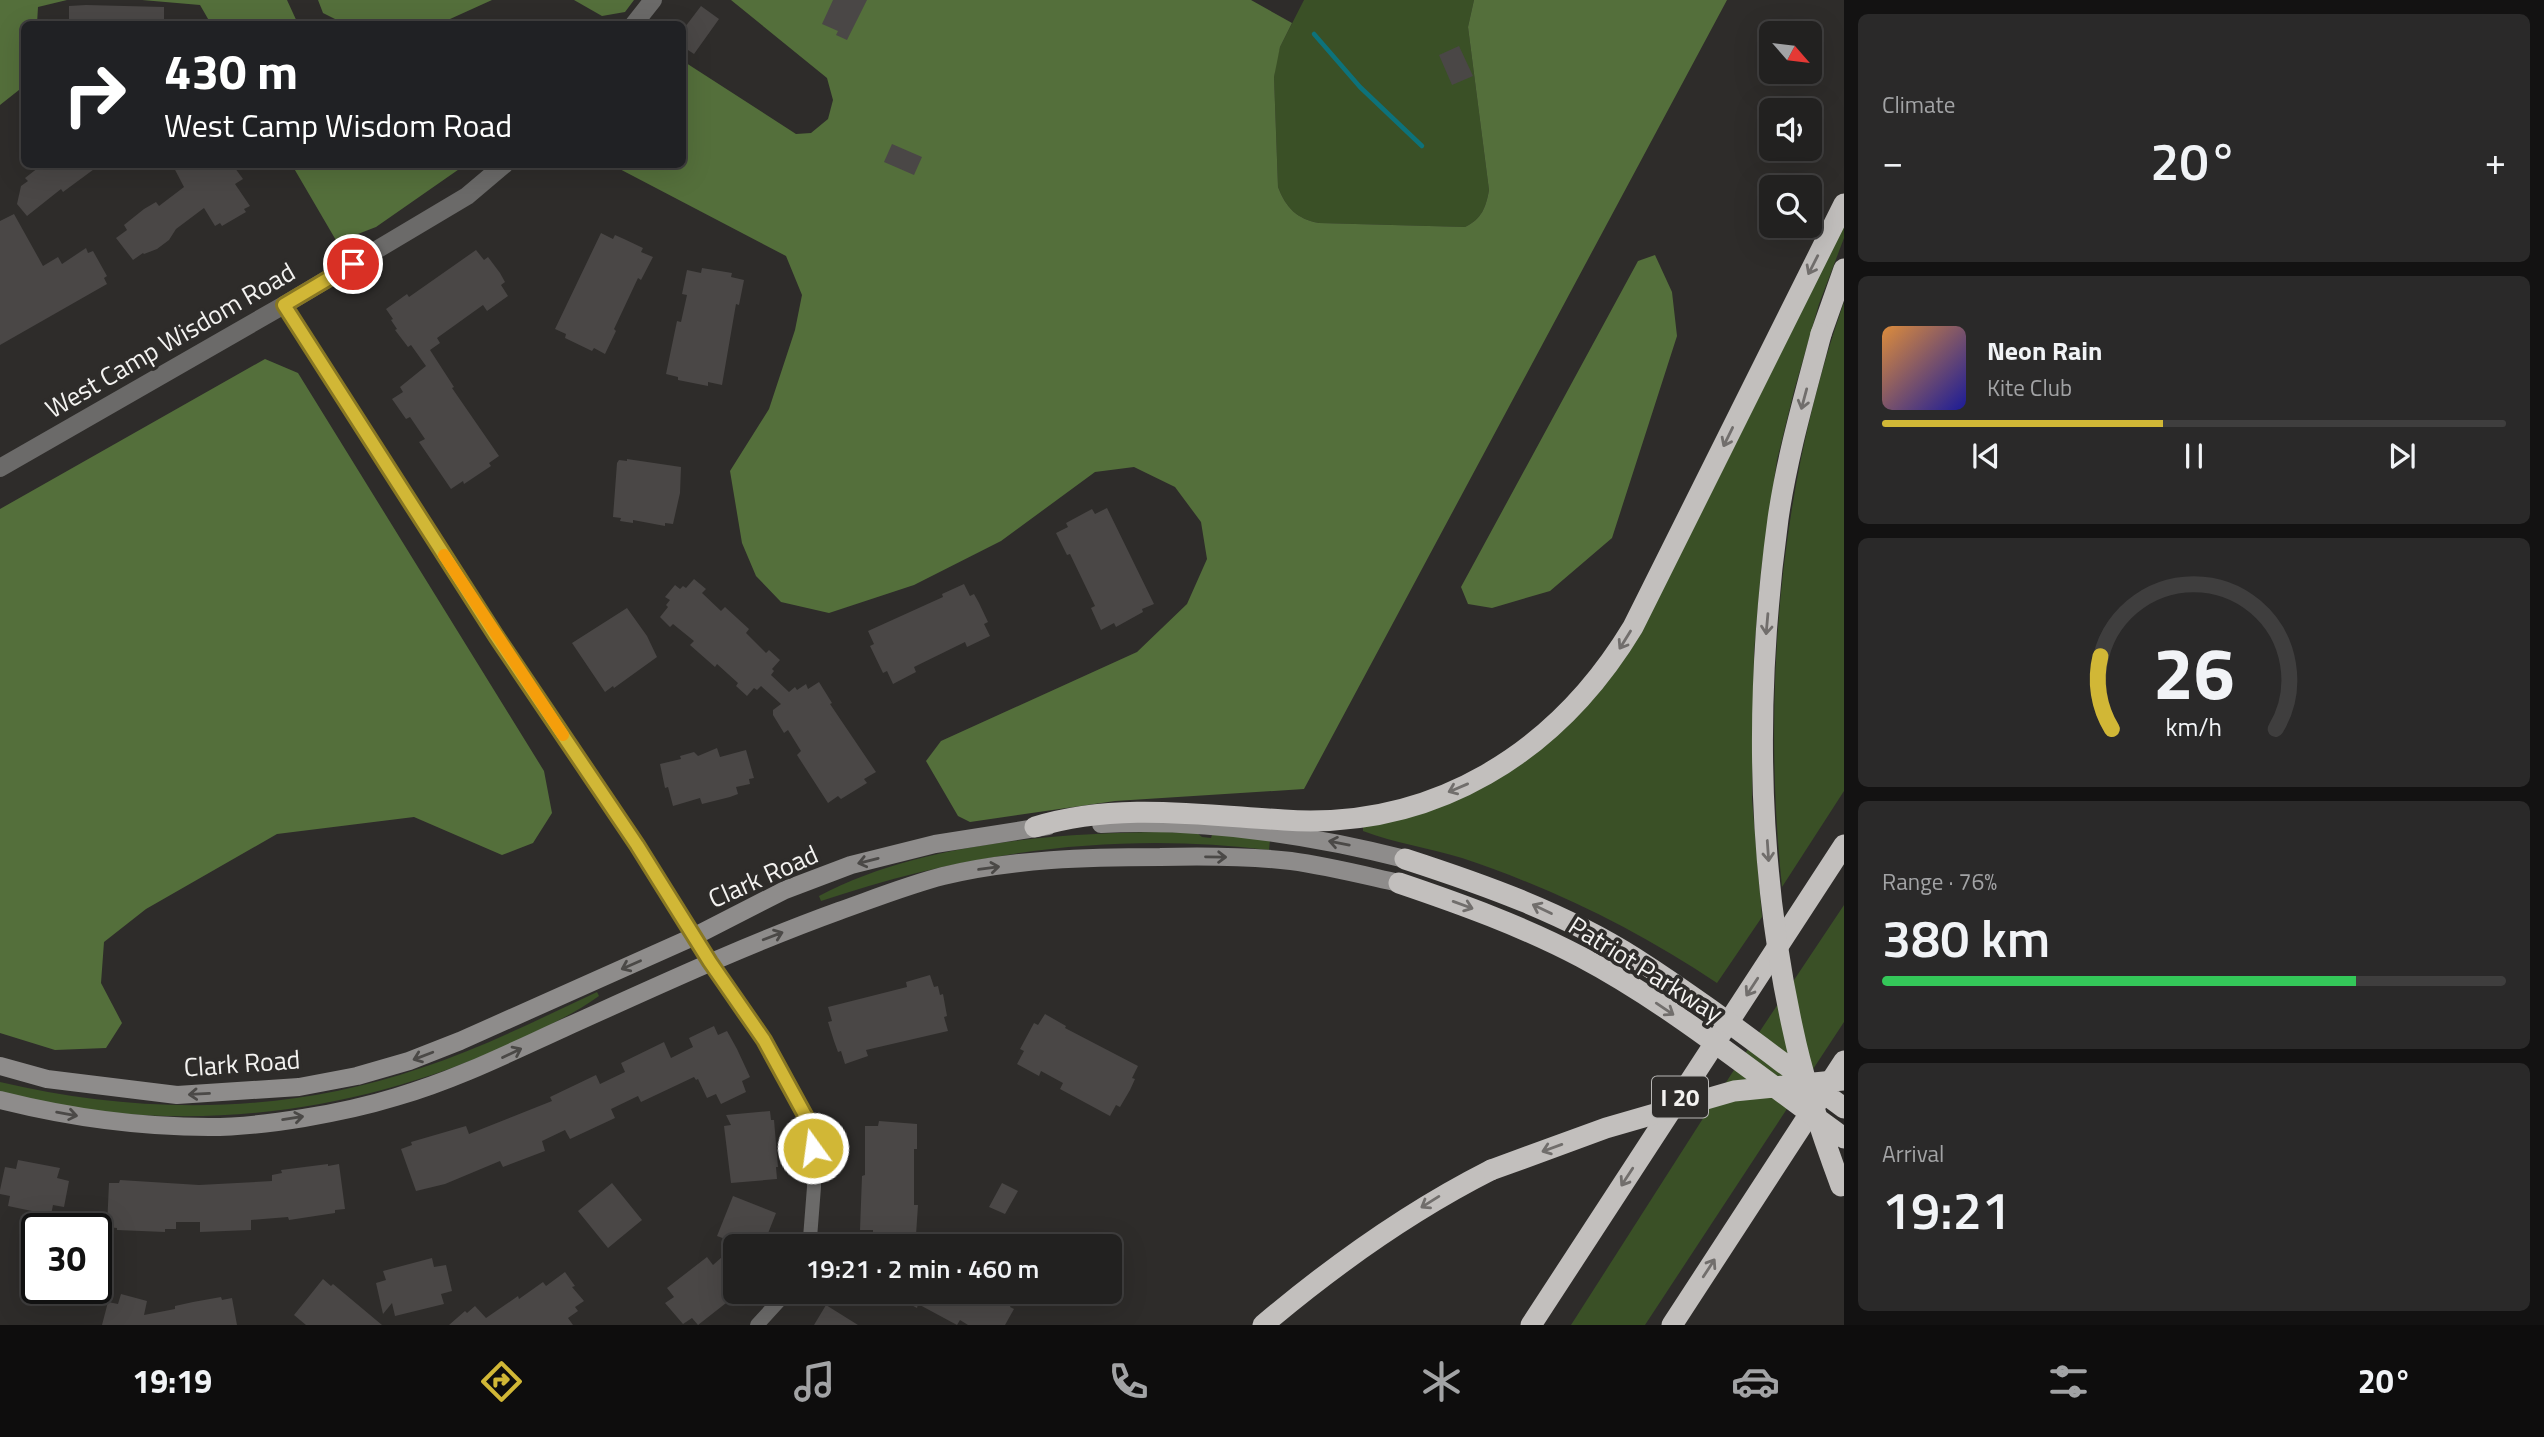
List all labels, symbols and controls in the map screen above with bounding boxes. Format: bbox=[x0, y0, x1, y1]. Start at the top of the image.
north arrow bbox=[1759, 21, 1822, 84]
map controls bbox=[1759, 21, 1822, 238]
text: 430 m bbox=[164, 33, 298, 108]
icon: right bbox=[49, 49, 140, 140]
text: Climate bbox=[1882, 87, 1955, 122]
button: sound bbox=[1759, 98, 1822, 161]
text: West Camp Wisdom Road bbox=[164, 101, 512, 149]
text: 20° bbox=[2150, 121, 2238, 200]
text: − bbox=[1882, 132, 1903, 190]
text: + bbox=[2485, 132, 2506, 190]
button: search bbox=[1759, 175, 1822, 238]
pin bbox=[323, 234, 383, 294]
icon: arrive bbox=[334, 245, 372, 283]
street label: West Camp Wisdom Road bbox=[38, 252, 302, 428]
one-way arrow bbox=[1806, 254, 1820, 275]
text: Neon Rain bbox=[1987, 331, 2102, 370]
text: Kite Club bbox=[1987, 370, 2072, 405]
one-way arrow bbox=[1796, 388, 1809, 410]
one-way arrow bbox=[1721, 426, 1735, 447]
icon: previous bbox=[1967, 437, 2005, 475]
icon: pause bbox=[2175, 437, 2213, 475]
icon: next bbox=[2383, 437, 2421, 475]
one-way arrow bbox=[1760, 612, 1773, 635]
text: 26 bbox=[2153, 617, 2235, 727]
one-way arrow bbox=[1617, 629, 1631, 649]
text: km/h bbox=[2166, 707, 2222, 745]
one-way arrow bbox=[1447, 783, 1469, 796]
street label: Clark Road bbox=[702, 834, 824, 918]
one-way arrow bbox=[1328, 836, 1351, 850]
one-way arrow bbox=[1761, 839, 1774, 862]
one-way arrow bbox=[1204, 850, 1227, 864]
one-way arrow bbox=[858, 855, 880, 868]
one-way arrow bbox=[977, 862, 1000, 875]
text: Range · 76% bbox=[1882, 864, 1997, 899]
text: 380 km bbox=[1882, 898, 2050, 977]
one-way arrow bbox=[1452, 900, 1474, 912]
one-way arrow bbox=[1532, 902, 1553, 915]
street label: Patriot Parkway bbox=[1561, 906, 1731, 1032]
one-way arrow bbox=[761, 928, 783, 941]
one-way arrow bbox=[621, 959, 642, 972]
one-way arrow bbox=[1745, 977, 1759, 996]
one-way arrow bbox=[1655, 1002, 1674, 1016]
street label: Clark Road bbox=[182, 1039, 302, 1087]
one-way arrow bbox=[501, 1045, 522, 1059]
one-way arrow bbox=[412, 1051, 434, 1063]
road number: I 20 bbox=[1652, 1077, 1708, 1118]
one-way arrow bbox=[188, 1087, 211, 1100]
one-way arrow bbox=[55, 1108, 78, 1122]
one-way arrow bbox=[281, 1111, 304, 1124]
position arrow bbox=[776, 1111, 850, 1185]
text: Arrival bbox=[1882, 1136, 1944, 1171]
one-way arrow bbox=[1541, 1143, 1563, 1155]
one-way arrow bbox=[1620, 1167, 1634, 1187]
text: 19:21 bbox=[1882, 1170, 2011, 1249]
one-way arrow bbox=[1421, 1195, 1441, 1209]
speed limit sign: 30 bbox=[21, 1213, 112, 1304]
text: 19:21 · 2 min · 460 m bbox=[806, 1249, 1039, 1288]
one-way arrow bbox=[1702, 1259, 1716, 1278]
text: 19:19 bbox=[132, 1357, 212, 1405]
icon: directions bbox=[477, 1357, 526, 1406]
icon: music bbox=[790, 1357, 839, 1406]
icon: phone bbox=[1104, 1357, 1153, 1406]
icon: climate bbox=[1417, 1357, 1466, 1406]
icon: car bbox=[1731, 1357, 1780, 1406]
icon: filters bbox=[2044, 1357, 2093, 1406]
text: 20° bbox=[2358, 1357, 2412, 1405]

